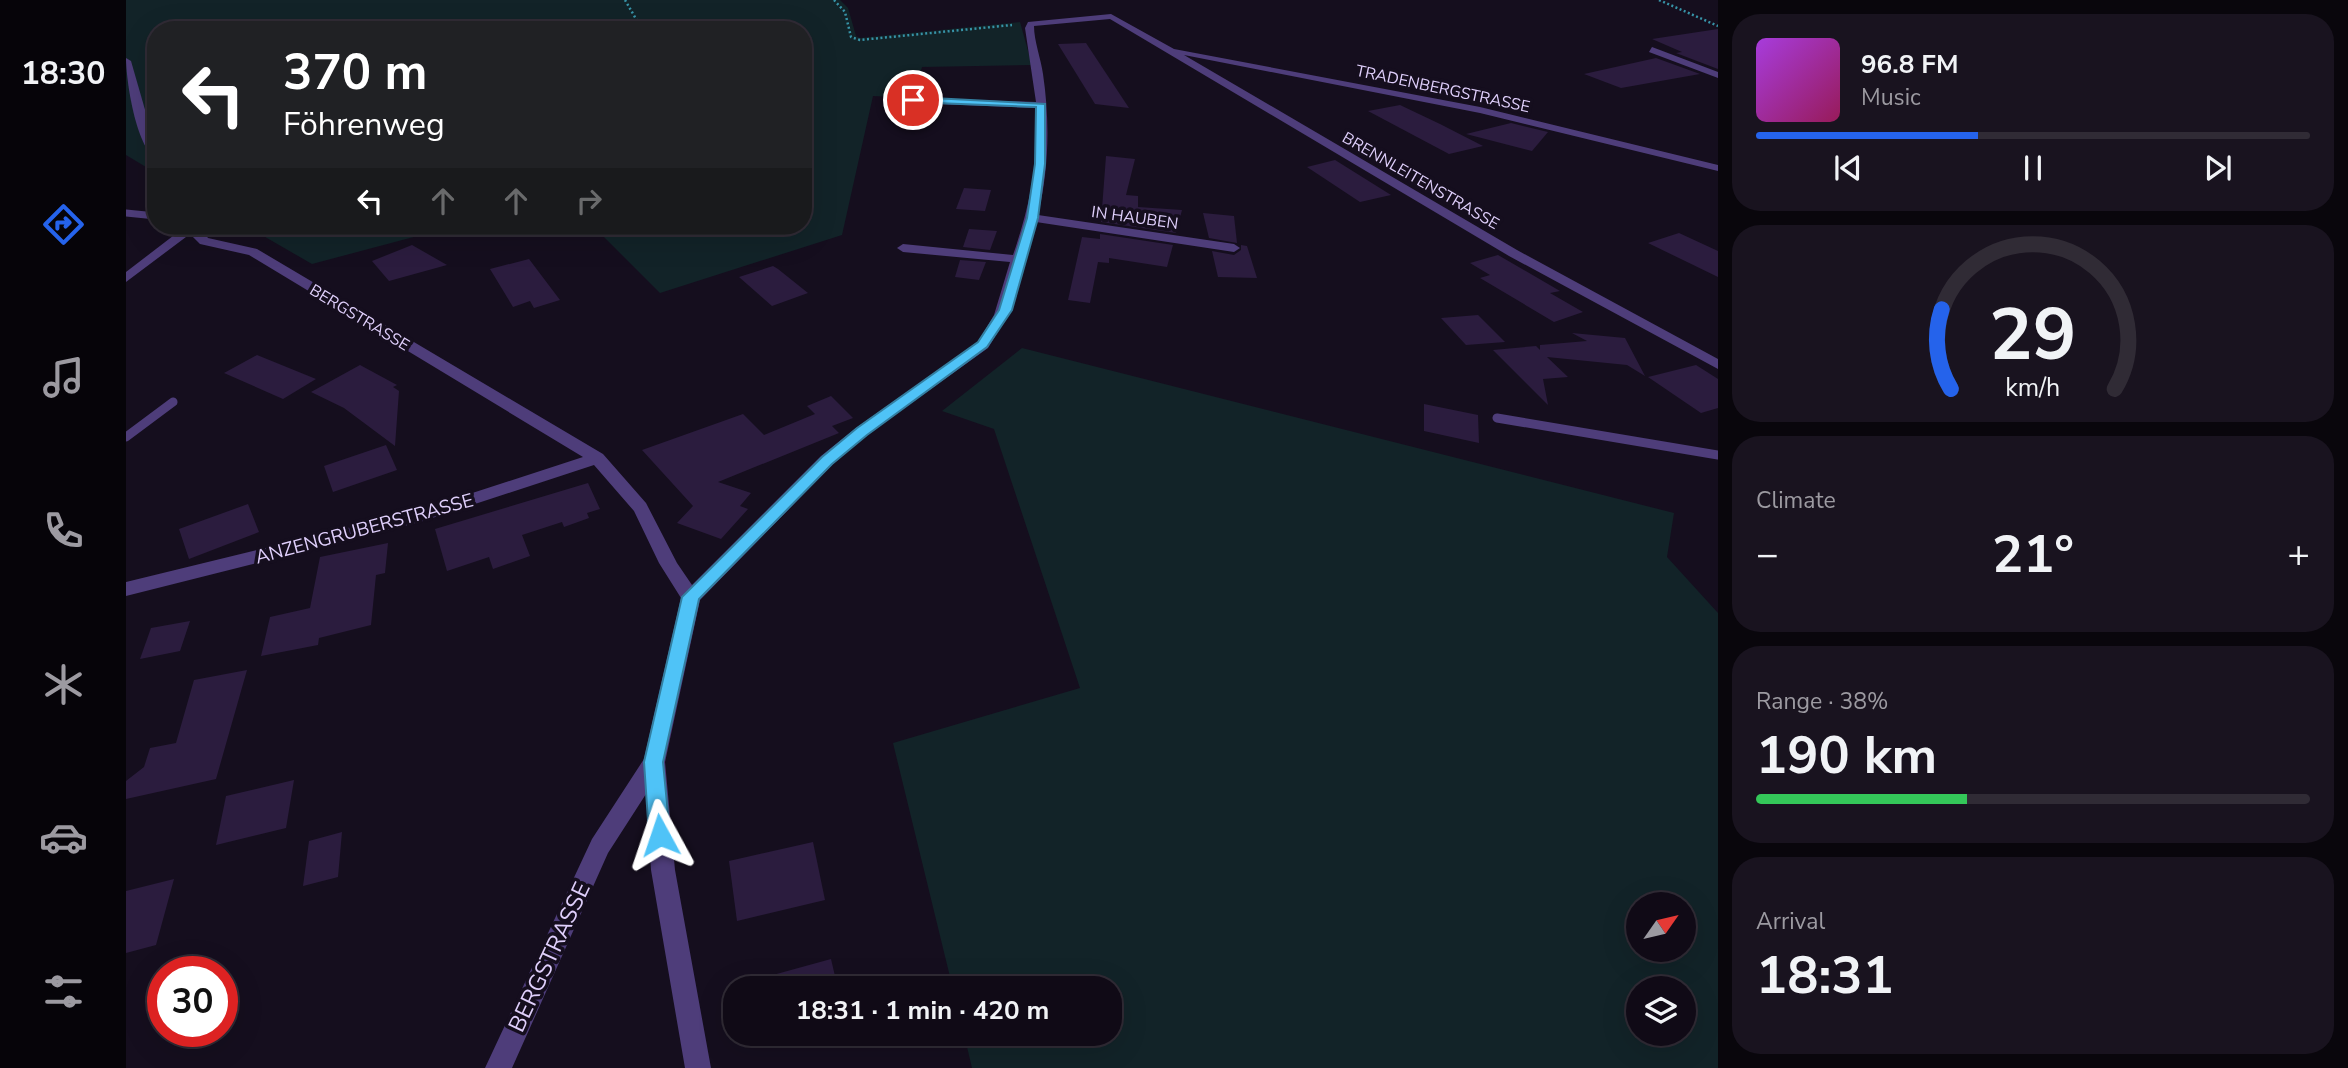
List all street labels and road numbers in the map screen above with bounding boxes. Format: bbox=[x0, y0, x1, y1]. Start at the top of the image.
street label: TRADENBERGSTRASSE bbox=[1354, 60, 1532, 118]
street label: BRENNLEITENSTRASSE bbox=[1338, 127, 1503, 235]
street label: IN HAUBEN bbox=[1090, 201, 1180, 235]
street label: BERGSTRASSE bbox=[306, 279, 413, 356]
street label: ANZENGRUBERSTRASSE bbox=[252, 487, 476, 571]
street label: BERGSTRASSE bbox=[501, 877, 598, 1037]

